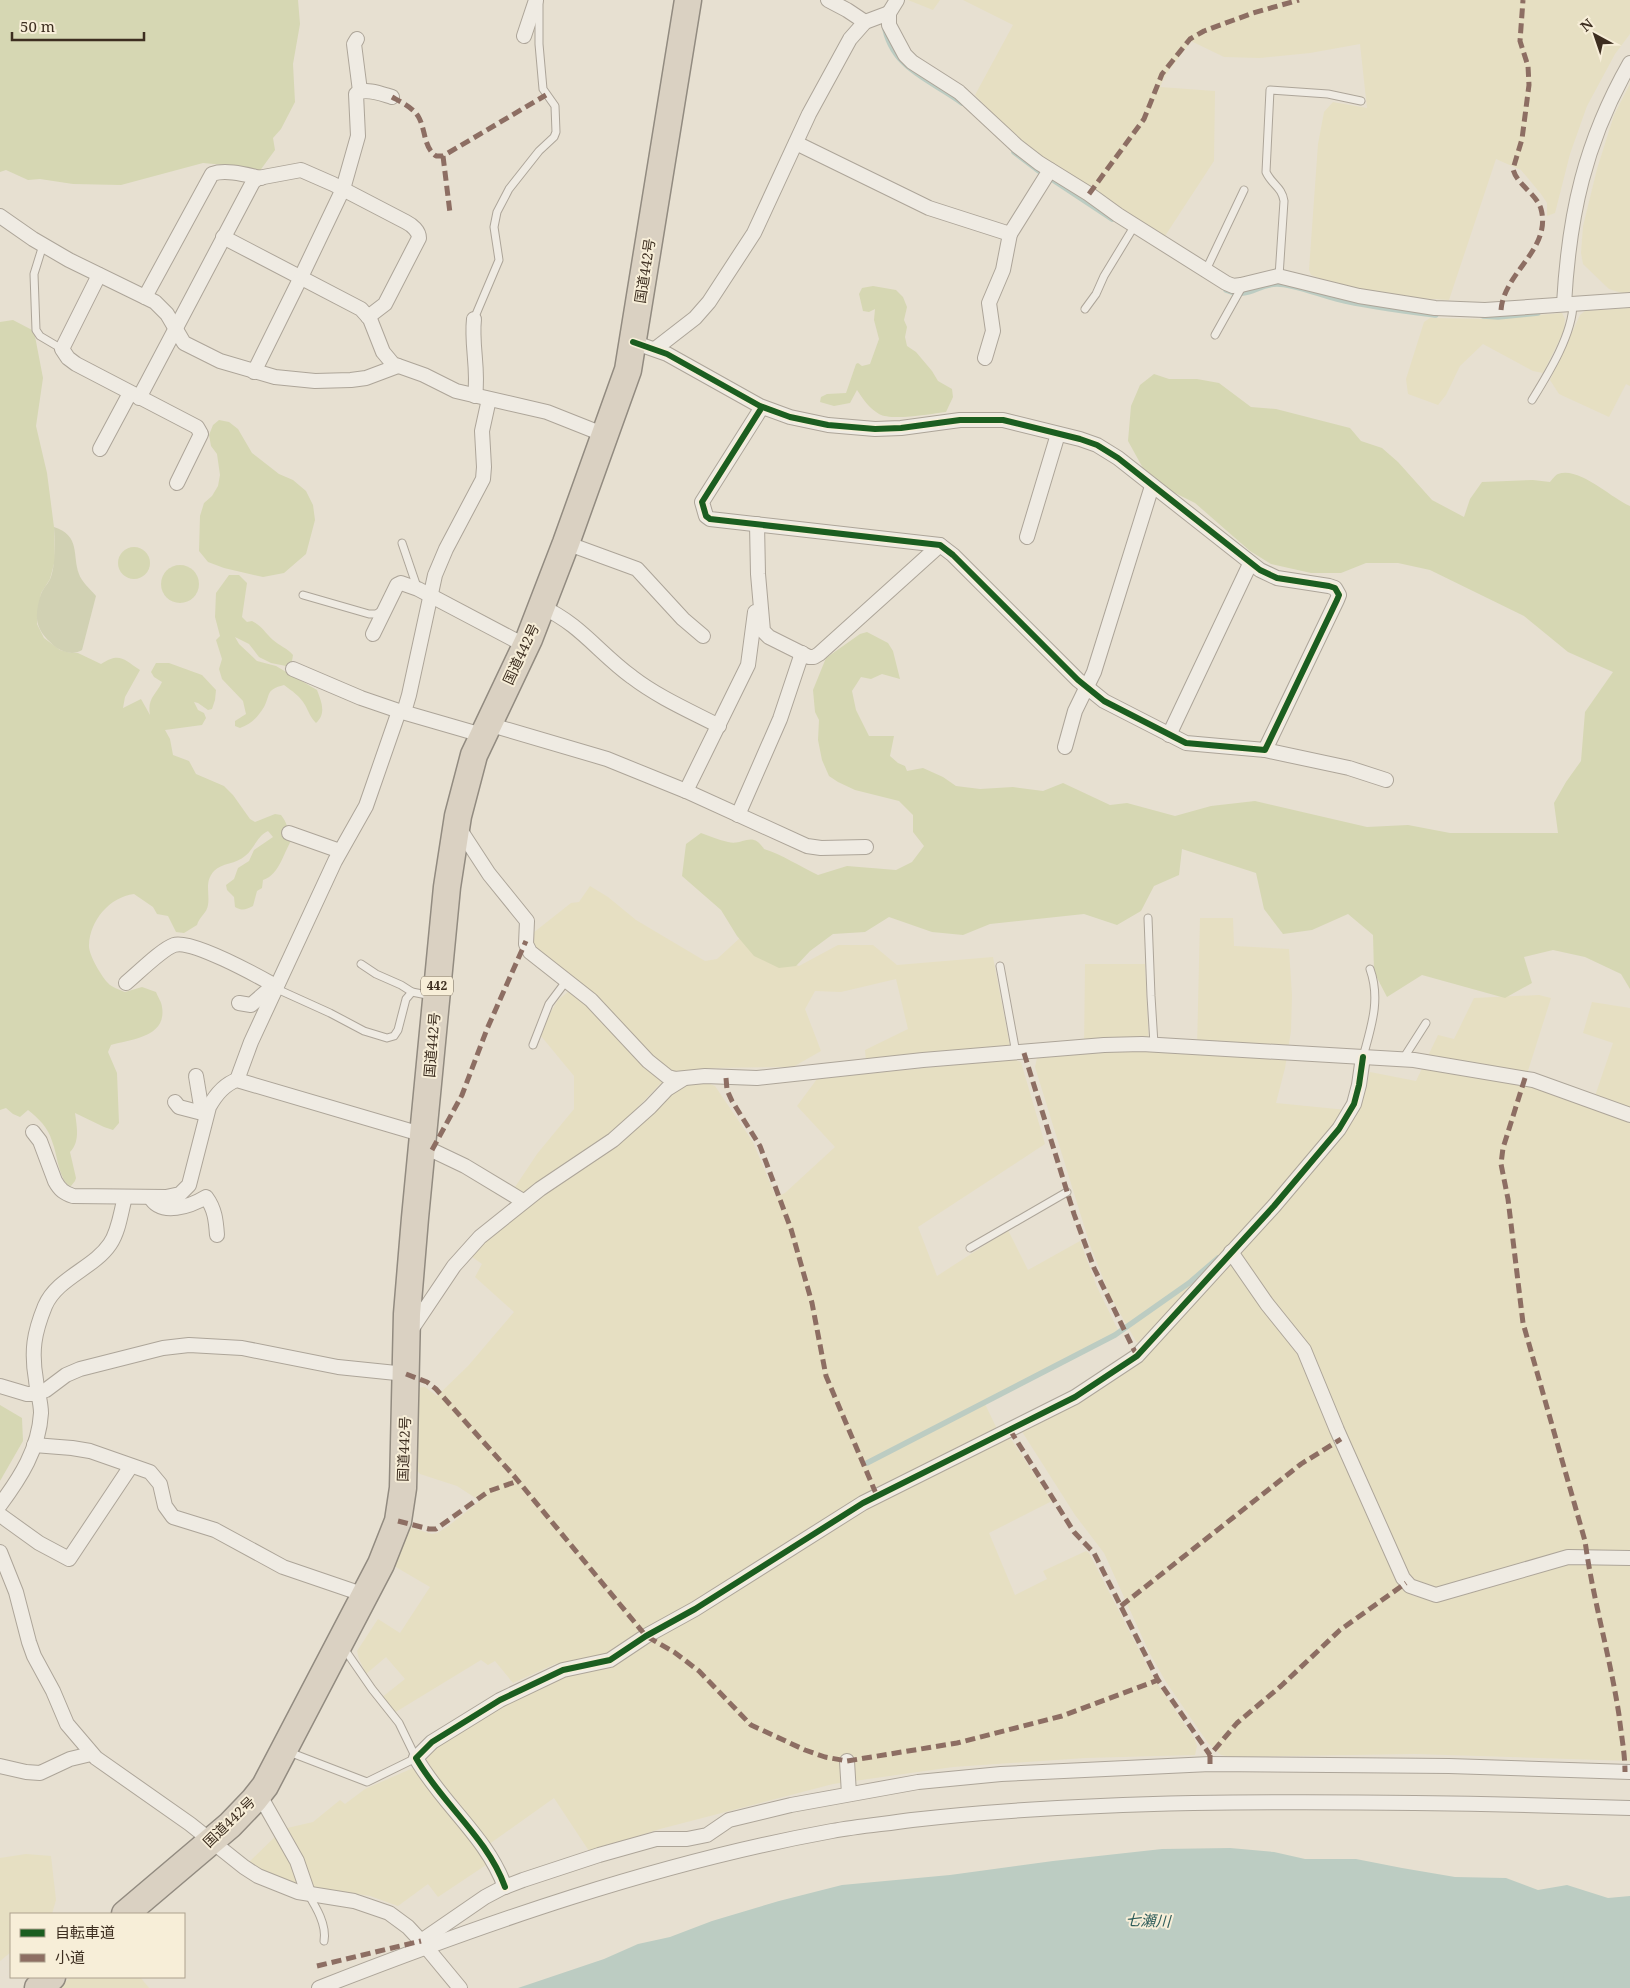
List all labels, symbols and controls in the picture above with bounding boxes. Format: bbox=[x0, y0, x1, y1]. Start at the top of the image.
scale bar bbox=[12, 10, 145, 42]
north arrow bbox=[1570, 10, 1620, 60]
text: N bbox=[1576, 14, 1597, 35]
text: 50 m bbox=[20, 16, 55, 36]
street label: 国道442号 bbox=[630, 237, 659, 305]
street label: 国道442号 bbox=[498, 620, 543, 687]
road number: 442 bbox=[421, 976, 453, 996]
street label: 国道442号 bbox=[419, 1012, 444, 1078]
street label: 国道442号 bbox=[393, 1416, 414, 1482]
street label: 国道442号 bbox=[199, 1792, 259, 1851]
water label: 七瀬川 bbox=[1125, 1909, 1173, 1931]
legend bbox=[10, 1913, 185, 1978]
text: 自転車道 bbox=[55, 1922, 115, 1942]
text: 小道 bbox=[55, 1947, 85, 1967]

